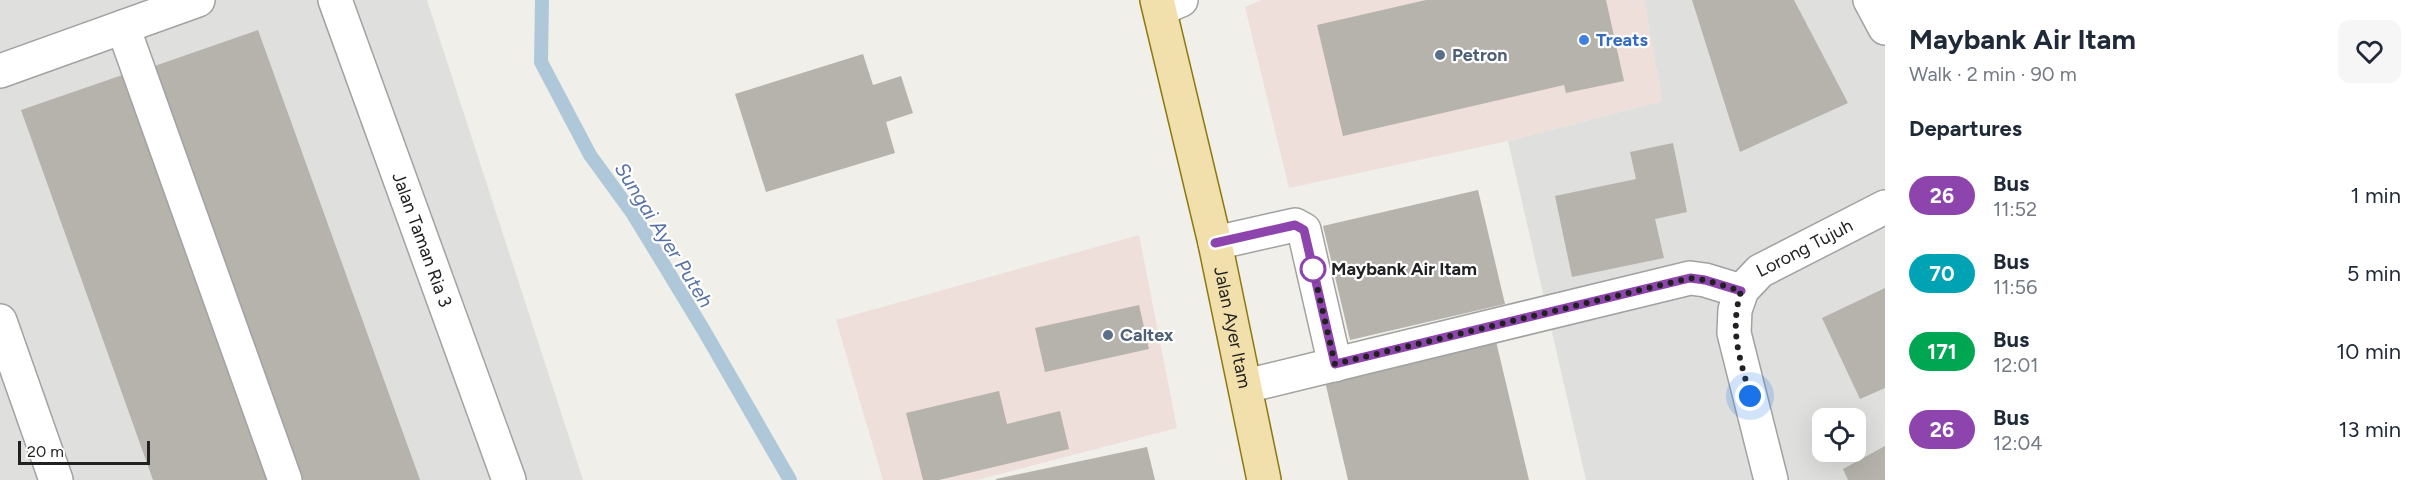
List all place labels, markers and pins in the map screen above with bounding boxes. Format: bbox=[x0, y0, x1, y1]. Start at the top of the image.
place label: Treats bbox=[1596, 29, 1648, 51]
marker: Treats bbox=[1577, 33, 1591, 47]
place label: Petron bbox=[1452, 44, 1507, 66]
marker: Petron bbox=[1433, 48, 1447, 62]
marker: Maybank Air Itam bbox=[1300, 256, 1326, 282]
place label: Maybank Air Itam bbox=[1331, 258, 1477, 280]
place label: Caltex bbox=[1120, 324, 1174, 346]
marker: Caltex bbox=[1101, 328, 1115, 342]

